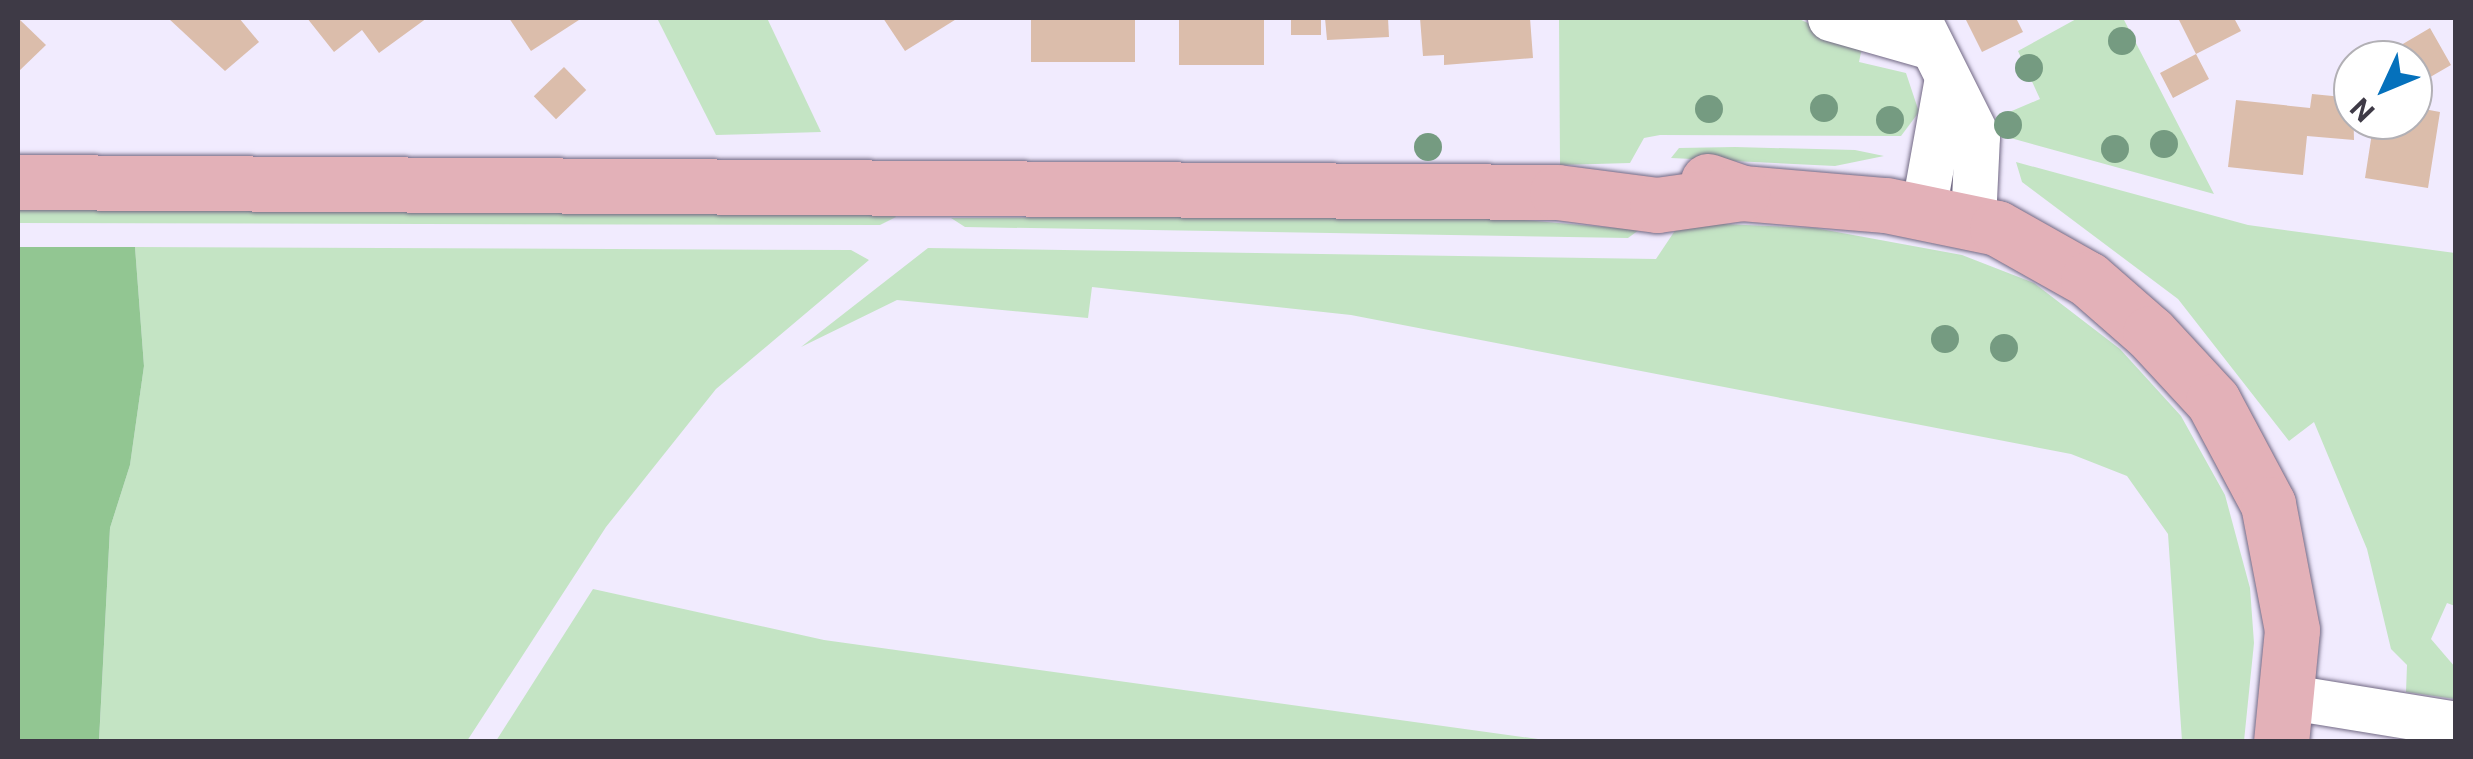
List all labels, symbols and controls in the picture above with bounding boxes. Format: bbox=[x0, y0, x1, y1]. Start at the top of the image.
north arrow bbox=[2333, 40, 2433, 140]
text: N bbox=[2344, 91, 2381, 128]

